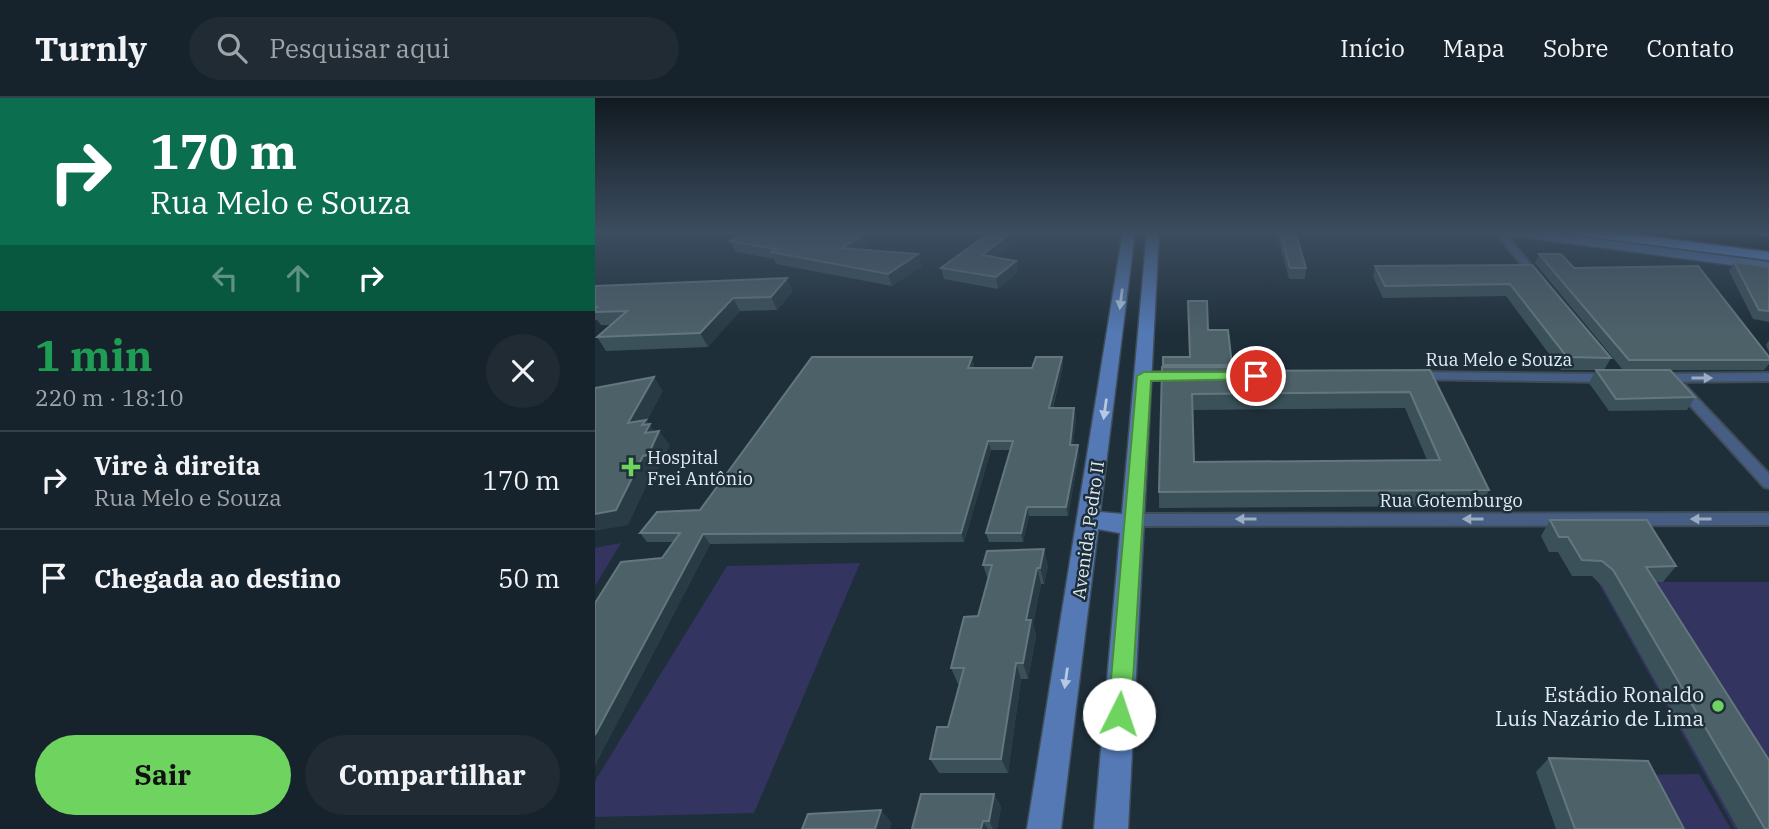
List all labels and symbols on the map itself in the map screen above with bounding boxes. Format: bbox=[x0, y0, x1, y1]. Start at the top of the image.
one-way arrow bbox=[1115, 288, 1126, 310]
pin bbox=[1226, 346, 1286, 406]
street label: Rua Melo e Souza bbox=[1426, 348, 1573, 371]
one-way arrow bbox=[1692, 372, 1714, 384]
one-way arrow bbox=[1100, 398, 1111, 420]
place label: Hospital Frei Antônio bbox=[647, 446, 753, 490]
marker: Hospital Frei Antônio bbox=[621, 457, 641, 477]
street label: Avenida Pedro II bbox=[1067, 459, 1109, 601]
street label: Rua Gotemburgo bbox=[1379, 489, 1523, 512]
one-way arrow bbox=[1235, 513, 1257, 525]
one-way arrow bbox=[1462, 513, 1484, 525]
one-way arrow bbox=[1690, 513, 1712, 525]
one-way arrow bbox=[1061, 667, 1072, 689]
position arrow bbox=[1082, 677, 1156, 751]
place label: Estádio Ronaldo Luís Nazário de Lima bbox=[1495, 680, 1704, 732]
marker: Estádio Ronaldo Luís Nazário de Lima bbox=[1710, 698, 1726, 714]

